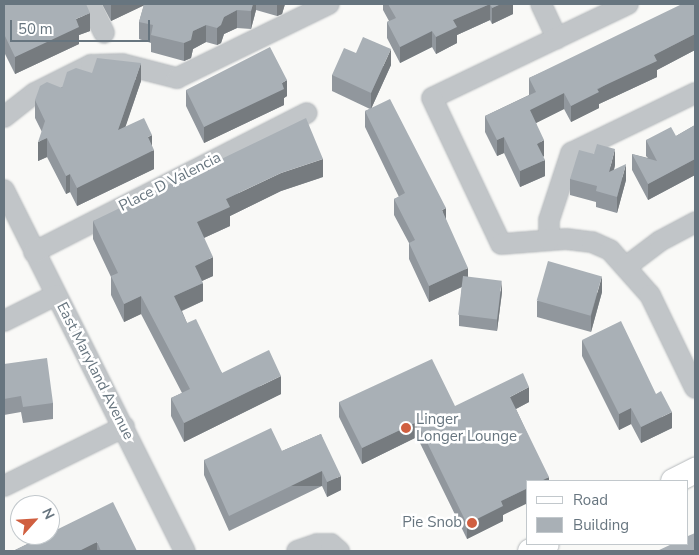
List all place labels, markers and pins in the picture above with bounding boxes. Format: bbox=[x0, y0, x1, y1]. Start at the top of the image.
place label: Linger Longer Lounge bbox=[416, 410, 517, 445]
marker: Linger Longer Lounge bbox=[400, 422, 412, 434]
place label: Pie Snob bbox=[402, 514, 462, 532]
marker: Pie Snob bbox=[466, 517, 478, 529]

